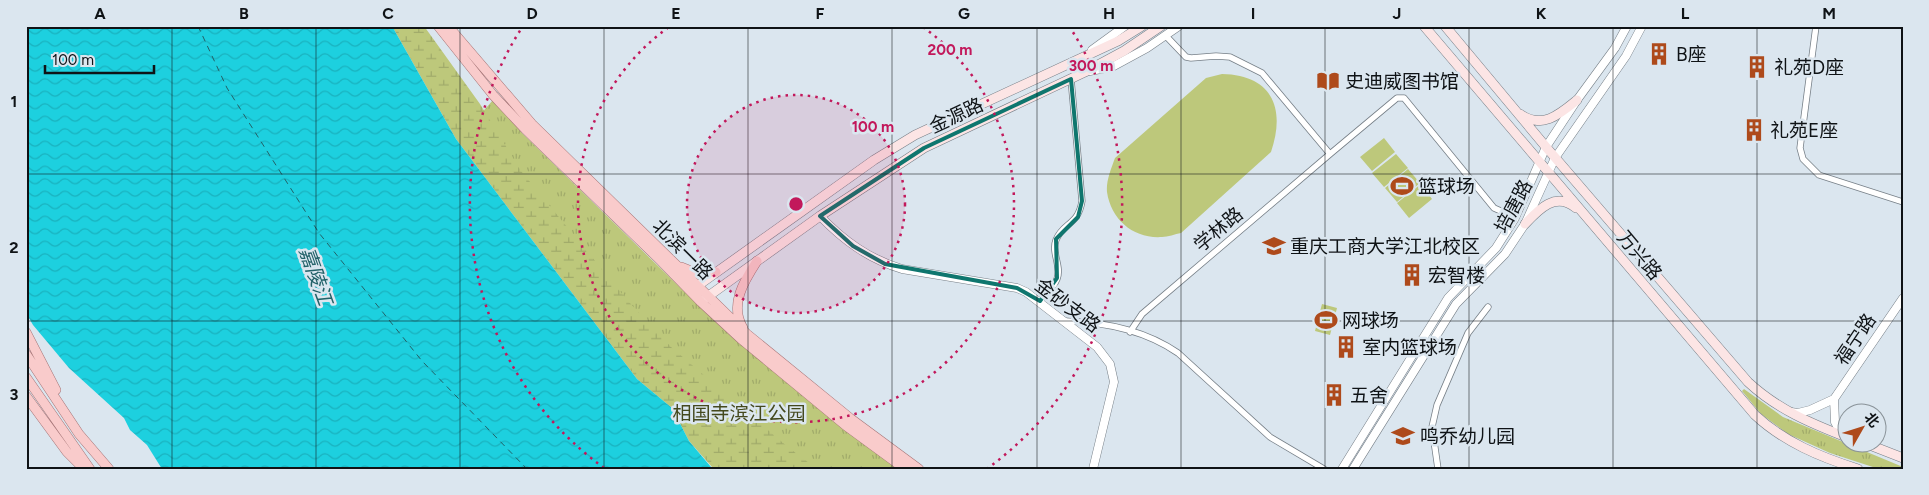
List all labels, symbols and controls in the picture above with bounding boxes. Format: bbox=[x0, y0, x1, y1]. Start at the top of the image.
text: A bbox=[94, 4, 106, 23]
text: B bbox=[239, 4, 249, 23]
text: C bbox=[382, 4, 394, 23]
text: D bbox=[526, 4, 538, 23]
text: E bbox=[671, 4, 681, 23]
text: F bbox=[816, 4, 825, 23]
text: G bbox=[958, 4, 970, 23]
text: H bbox=[1103, 4, 1115, 23]
text: I bbox=[1251, 4, 1255, 23]
text: J bbox=[1393, 4, 1401, 23]
text: K bbox=[1536, 4, 1547, 23]
text: L bbox=[1681, 4, 1690, 23]
text: M bbox=[1822, 4, 1836, 23]
text: 200 m bbox=[928, 41, 972, 59]
building icon: B座 bbox=[1646, 41, 1672, 67]
scale bar bbox=[45, 42, 154, 74]
place label: B座 bbox=[1676, 43, 1707, 66]
text: 100 m bbox=[52, 51, 94, 69]
building icon: 礼苑D座 bbox=[1744, 54, 1770, 80]
place label: 礼苑D座 bbox=[1774, 56, 1844, 79]
text: 300 m bbox=[1069, 57, 1113, 75]
library icon: 史迪威图书馆 bbox=[1315, 68, 1341, 94]
place label: 史迪威图书馆 bbox=[1345, 70, 1459, 93]
text: 1 bbox=[11, 92, 17, 111]
street label: 金源路 bbox=[926, 93, 987, 138]
building icon: 礼苑E座 bbox=[1741, 117, 1767, 143]
text: 100 m bbox=[852, 118, 894, 136]
place label: 礼苑E座 bbox=[1770, 119, 1838, 142]
sports icon: 篮球场 bbox=[1389, 173, 1415, 199]
place label: 篮球场 bbox=[1418, 175, 1475, 198]
street label: 培唐路 bbox=[1490, 176, 1537, 237]
centre of rings bbox=[787, 195, 805, 213]
street label: 学林路 bbox=[1189, 202, 1248, 257]
street label: 北滨一路 bbox=[648, 214, 718, 284]
street label: 万兴路 bbox=[1612, 226, 1667, 285]
school or university icon: 重庆工商大学江北校区 bbox=[1261, 233, 1287, 259]
place label: 重庆工商大学江北校区 bbox=[1290, 235, 1480, 258]
text: 2 bbox=[9, 238, 19, 257]
water label: 嘉陵江 bbox=[294, 244, 338, 310]
building icon: 宏智楼 bbox=[1399, 262, 1425, 288]
place label: 宏智楼 bbox=[1428, 264, 1485, 287]
street label: 金砂支路 bbox=[1030, 273, 1105, 337]
sports icon: 网球场 bbox=[1313, 307, 1339, 333]
place label: 网球场 bbox=[1342, 309, 1399, 332]
street label: 福宁路 bbox=[1830, 309, 1881, 369]
building icon: 室内篮球场 bbox=[1333, 334, 1359, 360]
place label: 室内篮球场 bbox=[1362, 336, 1457, 359]
building icon: 五舍 bbox=[1321, 382, 1347, 408]
place label: 五舍 bbox=[1350, 384, 1388, 407]
text: 3 bbox=[10, 385, 19, 404]
park label: 相国寺滨江公园 bbox=[672, 402, 806, 425]
north arrow bbox=[1836, 402, 1886, 452]
text: 北 bbox=[1861, 409, 1883, 431]
school or university icon: 鸣乔幼儿园 bbox=[1390, 423, 1416, 449]
place label: 鸣乔幼儿园 bbox=[1420, 425, 1515, 448]

